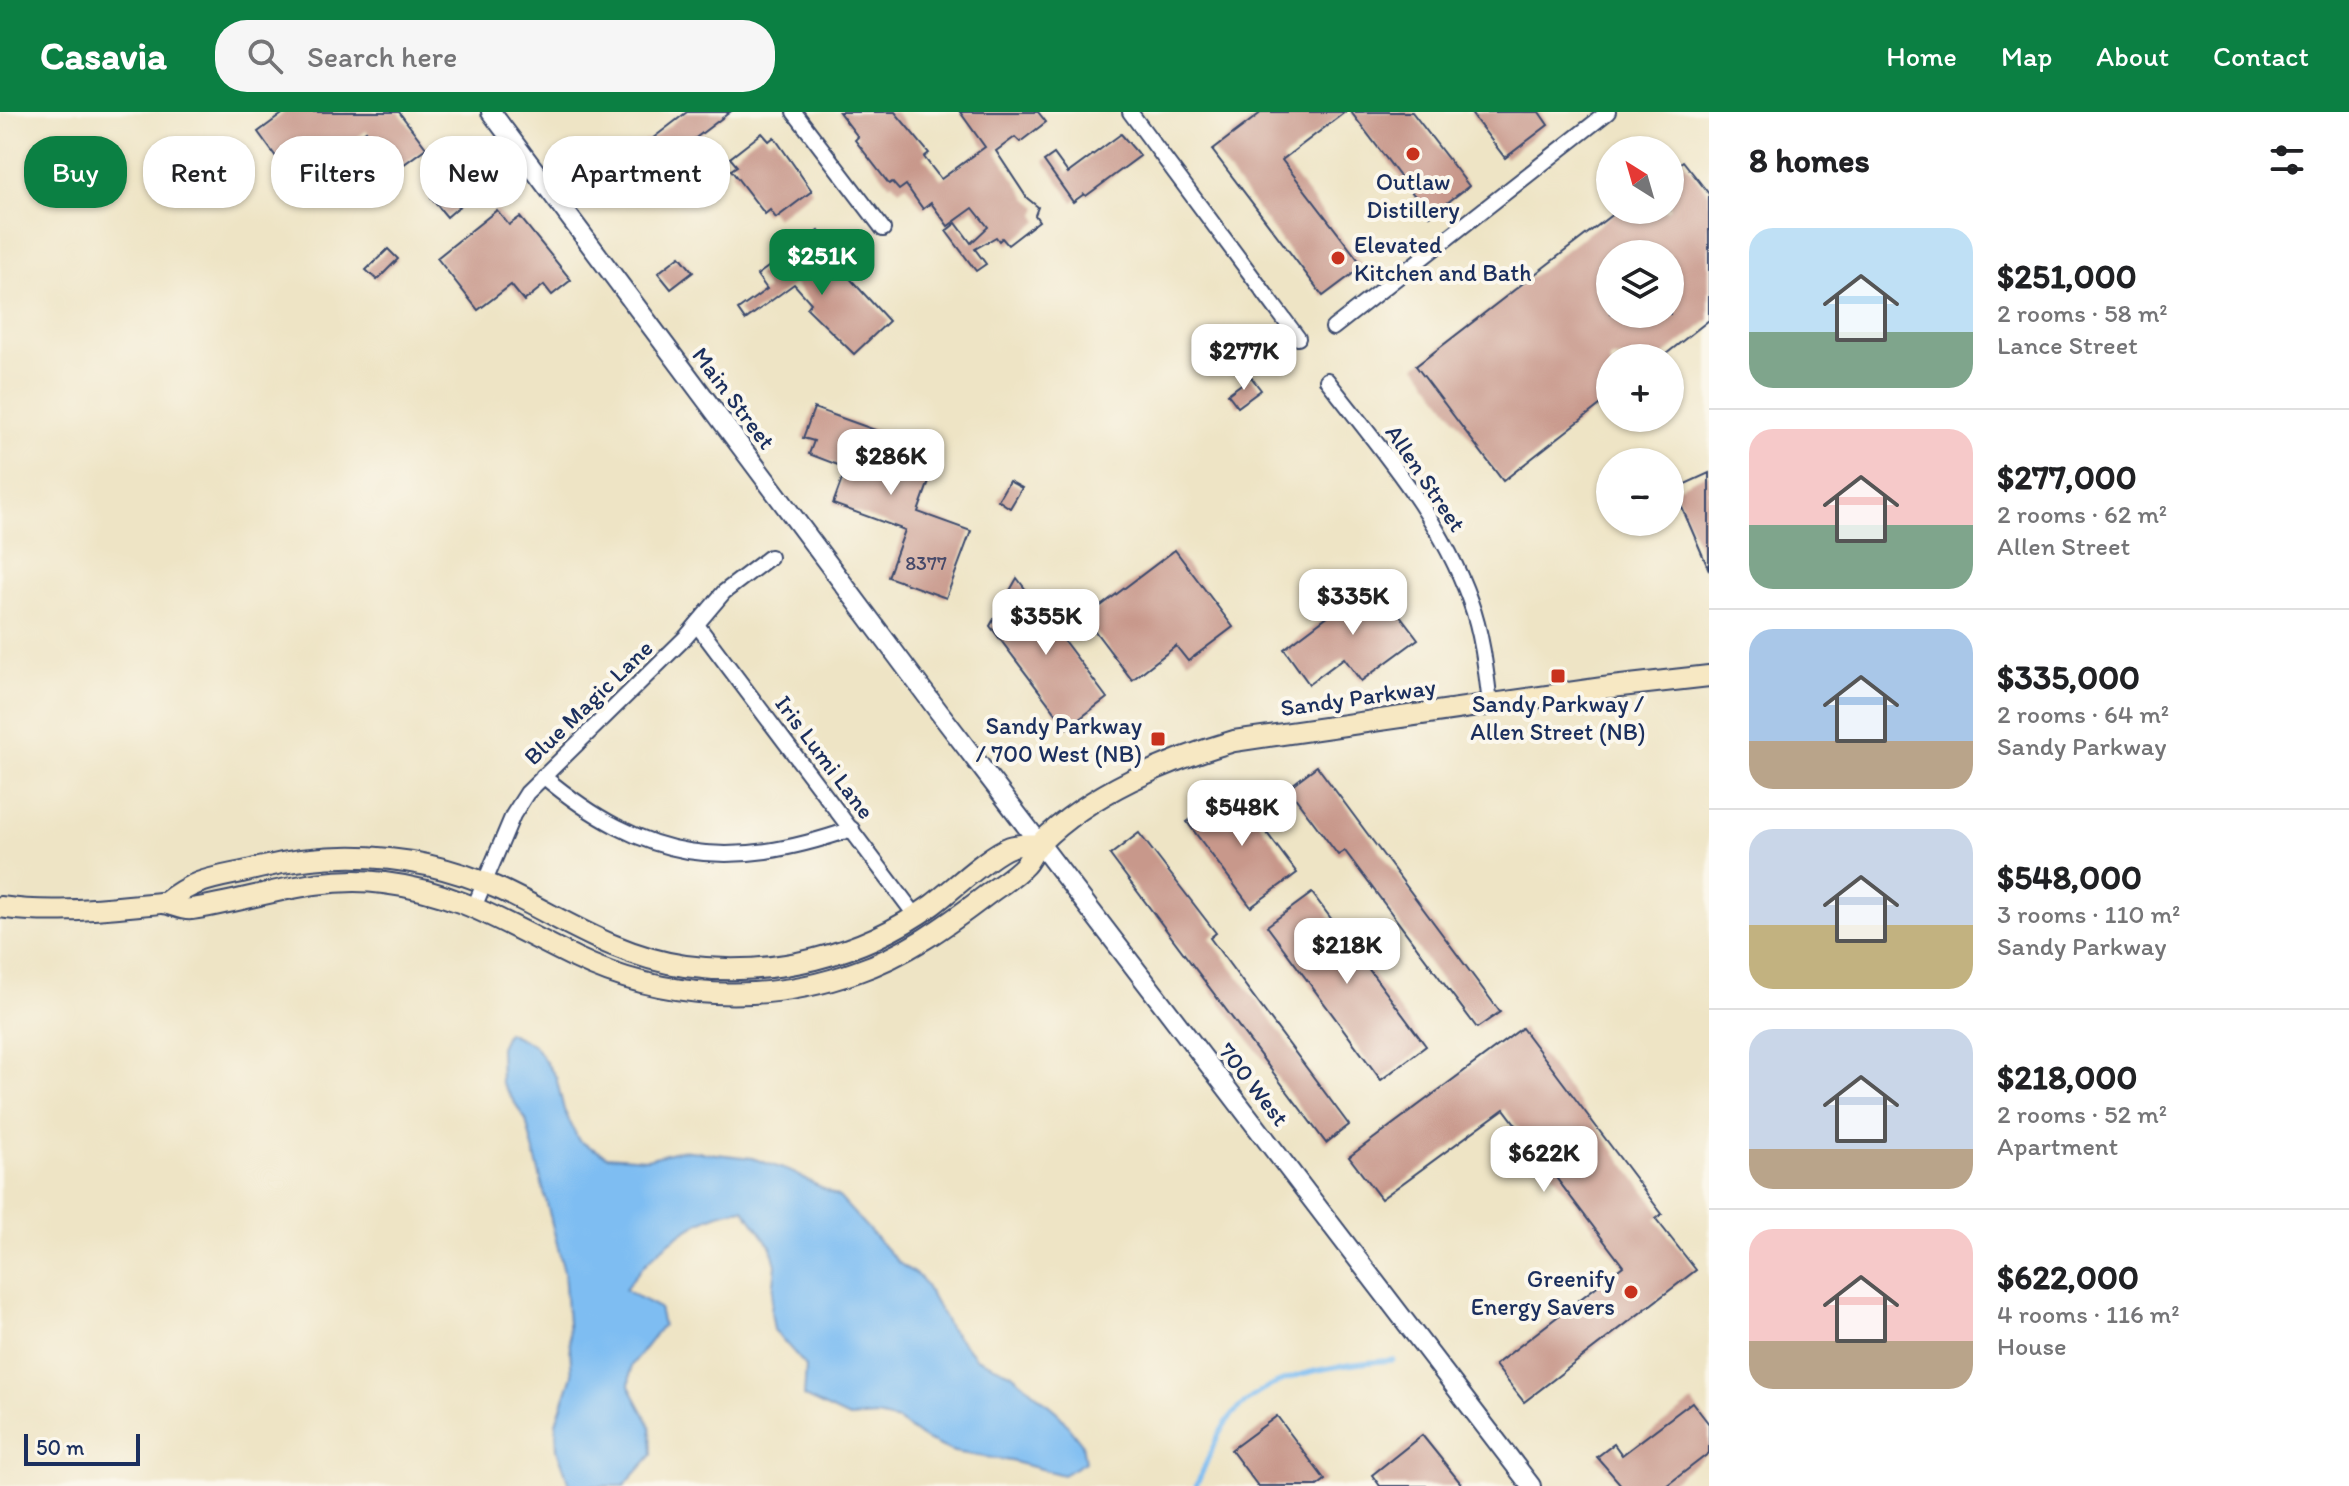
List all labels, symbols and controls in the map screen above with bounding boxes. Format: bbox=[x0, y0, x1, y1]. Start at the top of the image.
search box bbox=[215, 20, 775, 92]
text: Casavia bbox=[40, 33, 167, 79]
icon: search bbox=[243, 34, 287, 78]
text: Search here bbox=[307, 38, 457, 75]
text: Home bbox=[1886, 39, 1957, 73]
text: Map bbox=[2001, 39, 2052, 73]
text: About bbox=[2096, 39, 2169, 73]
text: Contact bbox=[2213, 39, 2309, 73]
chip: Buy bbox=[24, 136, 127, 208]
chip: Rent bbox=[143, 136, 255, 208]
chip: Filters bbox=[271, 136, 404, 208]
chip: New bbox=[420, 136, 527, 208]
chip: Apartment bbox=[543, 136, 730, 208]
north arrow bbox=[1596, 136, 1684, 224]
map controls bbox=[1596, 136, 1684, 536]
icon: filters bbox=[2265, 138, 2309, 182]
text: 8 homes bbox=[1749, 140, 1870, 181]
marker: Outlaw Distillery bbox=[1404, 145, 1422, 163]
place label: Outlaw Distillery bbox=[1366, 167, 1460, 224]
pin: $251K bbox=[766, 229, 878, 297]
place label: Elevated Kitchen and Bath bbox=[1354, 230, 1531, 287]
text: $251K bbox=[787, 239, 857, 271]
button: layers bbox=[1596, 240, 1684, 328]
marker: Elevated Kitchen and Bath bbox=[1329, 249, 1347, 267]
text: $251,000 bbox=[1997, 256, 2137, 297]
icon: home bbox=[1813, 260, 1909, 356]
text: 2 rooms · 58 m² bbox=[1997, 297, 2168, 329]
pin: $277K bbox=[1188, 324, 1300, 392]
text: Lance Street bbox=[1997, 329, 2138, 361]
text: $277K bbox=[1209, 334, 1279, 366]
street label: Main Street bbox=[686, 341, 782, 455]
button: + bbox=[1596, 344, 1684, 432]
street label: Allen Street bbox=[1380, 419, 1472, 537]
pin: $286K bbox=[835, 429, 947, 497]
text: $286K bbox=[855, 439, 927, 471]
button: − bbox=[1596, 448, 1684, 536]
text: $277,000 bbox=[1997, 457, 2137, 498]
icon: home bbox=[1813, 461, 1909, 557]
text: 2 rooms · 62 m² bbox=[1997, 498, 2167, 530]
text: Allen Street bbox=[1997, 530, 2130, 562]
house number: 8377 bbox=[905, 551, 947, 575]
pin: $335K bbox=[1297, 569, 1409, 637]
text: $335K bbox=[1317, 579, 1389, 611]
pin: $355K bbox=[990, 589, 1102, 657]
text: $355K bbox=[1010, 599, 1082, 631]
street label: Blue Magic Lane bbox=[517, 633, 659, 771]
text: $335,000 bbox=[1997, 657, 2140, 698]
icon: home bbox=[1813, 661, 1909, 757]
marker: Sandy Parkway / Allen Street (NB) bbox=[1549, 667, 1567, 685]
street label: Sandy Parkway bbox=[1279, 672, 1437, 722]
street label: Iris Lumi Lane bbox=[769, 689, 881, 825]
place label: Sandy Parkway / Allen Street (NB) bbox=[1470, 689, 1646, 746]
text: 2 rooms · 64 m² bbox=[1997, 698, 2169, 730]
place label: Sandy Parkway / 700 West (NB) bbox=[976, 711, 1142, 768]
marker: Sandy Parkway / 700 West (NB) bbox=[1149, 730, 1167, 748]
text: Sandy Parkway bbox=[1997, 730, 2167, 762]
pin: $548K bbox=[1186, 780, 1298, 848]
text: $548K bbox=[1205, 790, 1279, 822]
text: $548,000 bbox=[1997, 857, 2142, 898]
icon: home bbox=[1813, 861, 1909, 957]
text: 3 rooms · 110 m² bbox=[1997, 898, 2180, 930]
pin: $218K bbox=[1291, 918, 1403, 986]
text: $218K bbox=[1312, 928, 1382, 960]
text: Sandy Parkway bbox=[1997, 930, 2167, 962]
street label: 700 West bbox=[1213, 1037, 1296, 1131]
text: $218,000 bbox=[1997, 1057, 2137, 1098]
icon: home bbox=[1813, 1061, 1909, 1157]
text: 2 rooms · 52 m² bbox=[1997, 1098, 2167, 1130]
pin: $622K bbox=[1488, 1126, 1600, 1194]
text: Apartment bbox=[1997, 1130, 2118, 1162]
text: $622K bbox=[1509, 1136, 1579, 1168]
text: $622,000 bbox=[1997, 1257, 2139, 1298]
icon: home bbox=[1813, 1261, 1909, 1357]
place label: Greenify Energy Savers bbox=[1471, 1264, 1615, 1321]
marker: Greenify Energy Savers bbox=[1622, 1283, 1640, 1301]
text: 4 rooms · 116 m² bbox=[1997, 1298, 2180, 1330]
text: House bbox=[1997, 1330, 2067, 1362]
scale bar bbox=[24, 1430, 140, 1466]
text: 50 m bbox=[36, 1434, 85, 1461]

